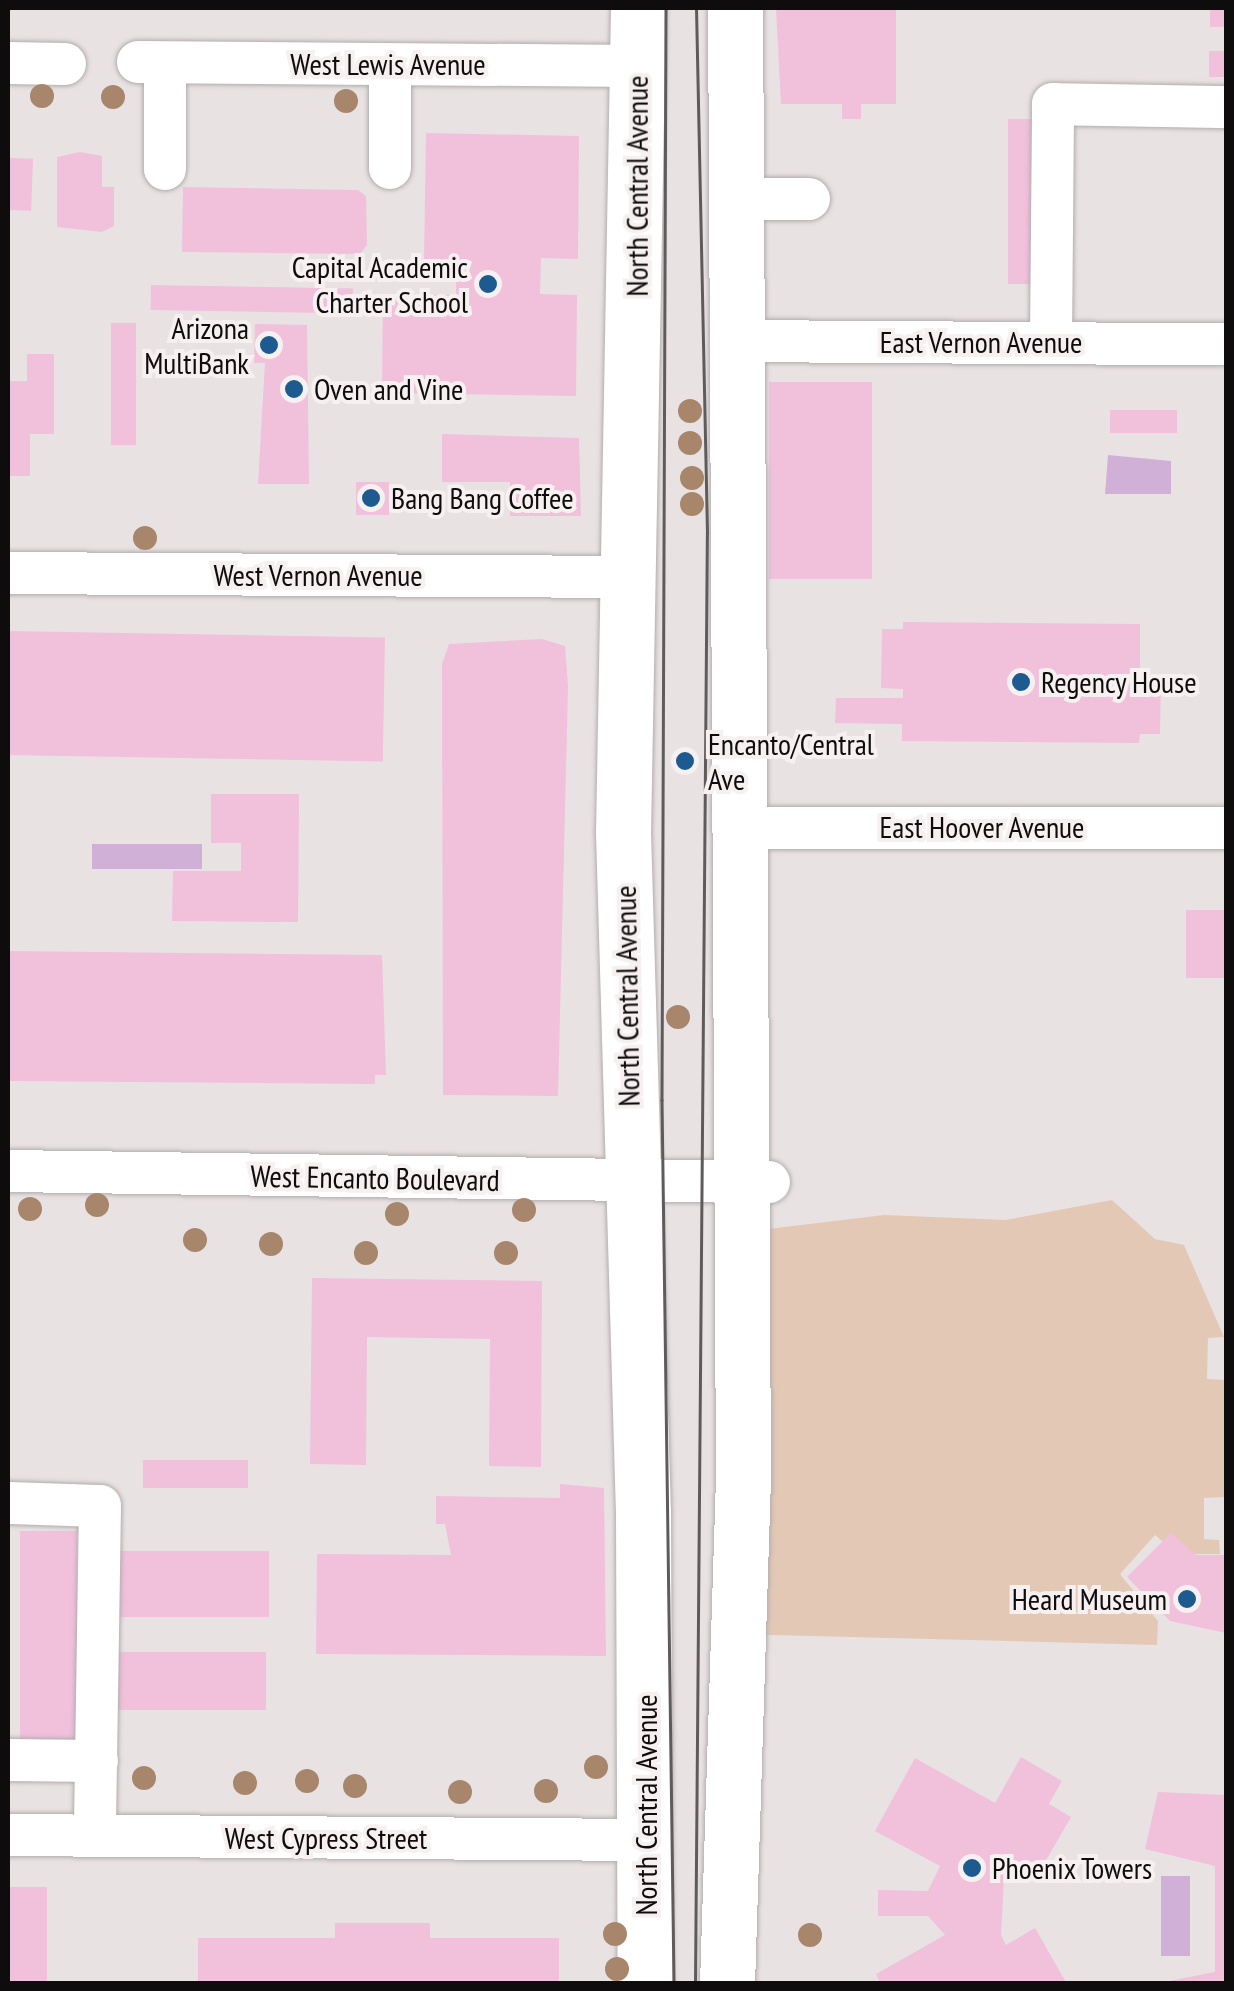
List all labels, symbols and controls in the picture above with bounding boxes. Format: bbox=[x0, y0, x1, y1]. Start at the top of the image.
street label: West Lewis Avenue bbox=[290, 46, 486, 82]
street label: North Central Avenue bbox=[619, 75, 655, 297]
place label: Capital Academic Charter School bbox=[291, 249, 468, 320]
marker: Capital Academic Charter School bbox=[477, 273, 499, 295]
place label: Arizona MultiBank bbox=[144, 310, 249, 380]
street label: East Vernon Avenue bbox=[879, 324, 1083, 360]
marker: Arizona MultiBank bbox=[258, 334, 280, 356]
place label: Oven and Vine bbox=[314, 371, 464, 407]
marker: Oven and Vine bbox=[283, 378, 305, 400]
place label: Bang Bang Coffee bbox=[391, 480, 574, 516]
marker: Bang Bang Coffee bbox=[360, 487, 382, 509]
street label: West Vernon Avenue bbox=[213, 557, 423, 593]
place label: Regency House bbox=[1041, 664, 1198, 700]
marker: Regency House bbox=[1010, 671, 1032, 693]
place label: Encanto/Central Ave bbox=[708, 726, 874, 796]
marker: Encanto/Central Ave bbox=[672, 748, 698, 774]
street label: East Hoover Avenue bbox=[879, 809, 1085, 845]
street label: North Central Avenue bbox=[607, 885, 647, 1107]
street label: West Encanto Boulevard bbox=[250, 1158, 500, 1198]
place label: Heard Museum bbox=[1012, 1581, 1167, 1617]
marker: Heard Museum bbox=[1176, 1588, 1198, 1610]
street label: North Central Avenue bbox=[628, 1694, 664, 1916]
street label: West Cypress Street bbox=[225, 1820, 427, 1856]
place label: Phoenix Towers bbox=[992, 1850, 1154, 1886]
marker: Phoenix Towers bbox=[961, 1857, 983, 1879]

